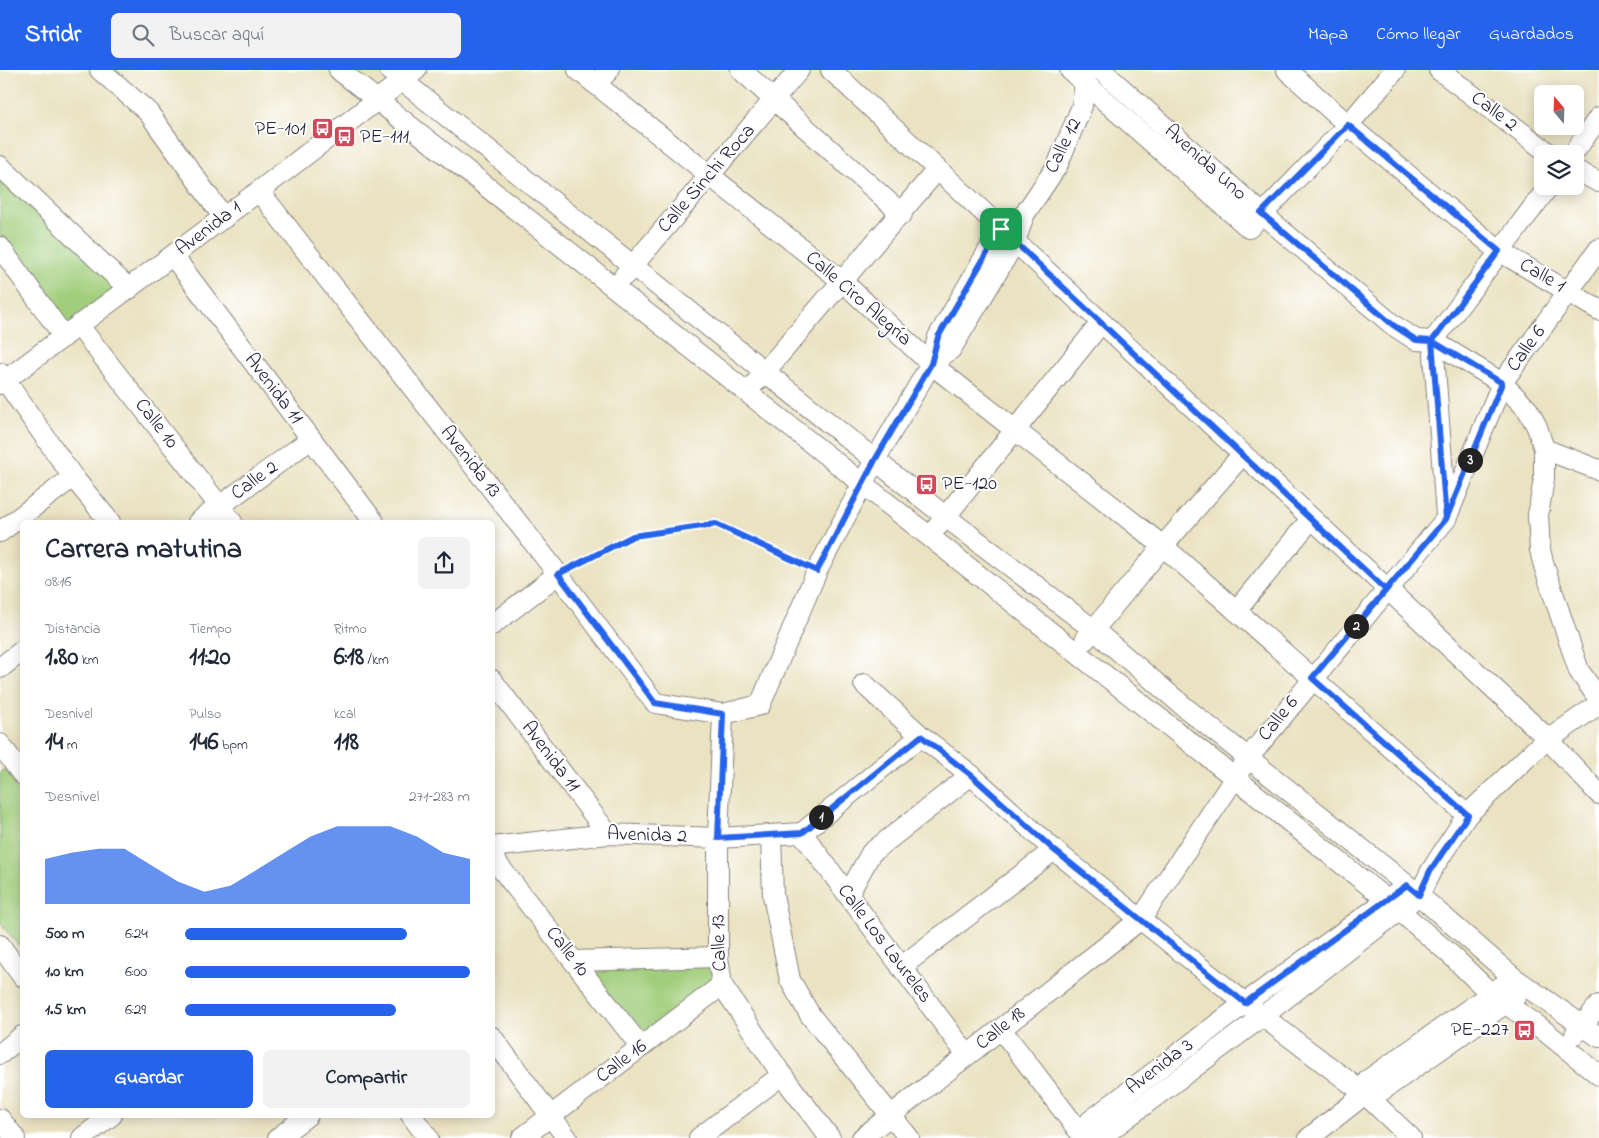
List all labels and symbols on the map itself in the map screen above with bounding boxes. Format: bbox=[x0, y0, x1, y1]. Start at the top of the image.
street label: Calle 2 bbox=[1464, 85, 1524, 139]
north arrow bbox=[1534, 85, 1584, 135]
street label: Calle 12 bbox=[1038, 113, 1090, 179]
place label: PE-101 bbox=[255, 115, 306, 144]
bus stop icon: PE-101 bbox=[310, 117, 334, 141]
street label: Calle Sinchi Roca bbox=[651, 118, 763, 240]
street label: Avenida Uno bbox=[1157, 118, 1253, 208]
place label: PE-111 bbox=[360, 123, 409, 152]
bus stop icon: PE-111 bbox=[332, 125, 356, 149]
street label: Avenida 1 bbox=[170, 194, 248, 264]
pin bbox=[980, 208, 1022, 250]
street label: Calle Ciro Alegría bbox=[798, 244, 918, 354]
street label: Calle 1 bbox=[1514, 251, 1570, 301]
street label: Calle 6 bbox=[1500, 320, 1554, 378]
street label: Avenida 11 bbox=[236, 347, 310, 431]
street label: Calle 10 bbox=[127, 392, 185, 456]
street label: Avenida 13 bbox=[432, 420, 508, 504]
pin: 3 bbox=[1458, 448, 1482, 472]
street label: Calle 2 bbox=[225, 454, 285, 508]
place label: PE-120 bbox=[942, 470, 997, 499]
bus stop icon: PE-120 bbox=[914, 472, 938, 496]
pin: 2 bbox=[1344, 614, 1368, 638]
street label: Calle 6 bbox=[1252, 690, 1307, 748]
street label: Avenida 11 bbox=[513, 715, 587, 799]
pin: 1 bbox=[808, 804, 834, 830]
street label: Avenida 2 bbox=[606, 820, 688, 852]
street label: Calle Los Laureles bbox=[829, 878, 939, 1010]
street label: Calle 13 bbox=[705, 914, 735, 972]
street label: Calle 10 bbox=[538, 920, 596, 984]
street label: Calle 18 bbox=[970, 1000, 1032, 1058]
place label: PE-227 bbox=[1451, 1016, 1509, 1045]
bus stop icon: PE-227 bbox=[1513, 1018, 1537, 1042]
street label: Avenida 3 bbox=[1120, 1032, 1200, 1102]
street label: Calle 16 bbox=[590, 1033, 654, 1091]

